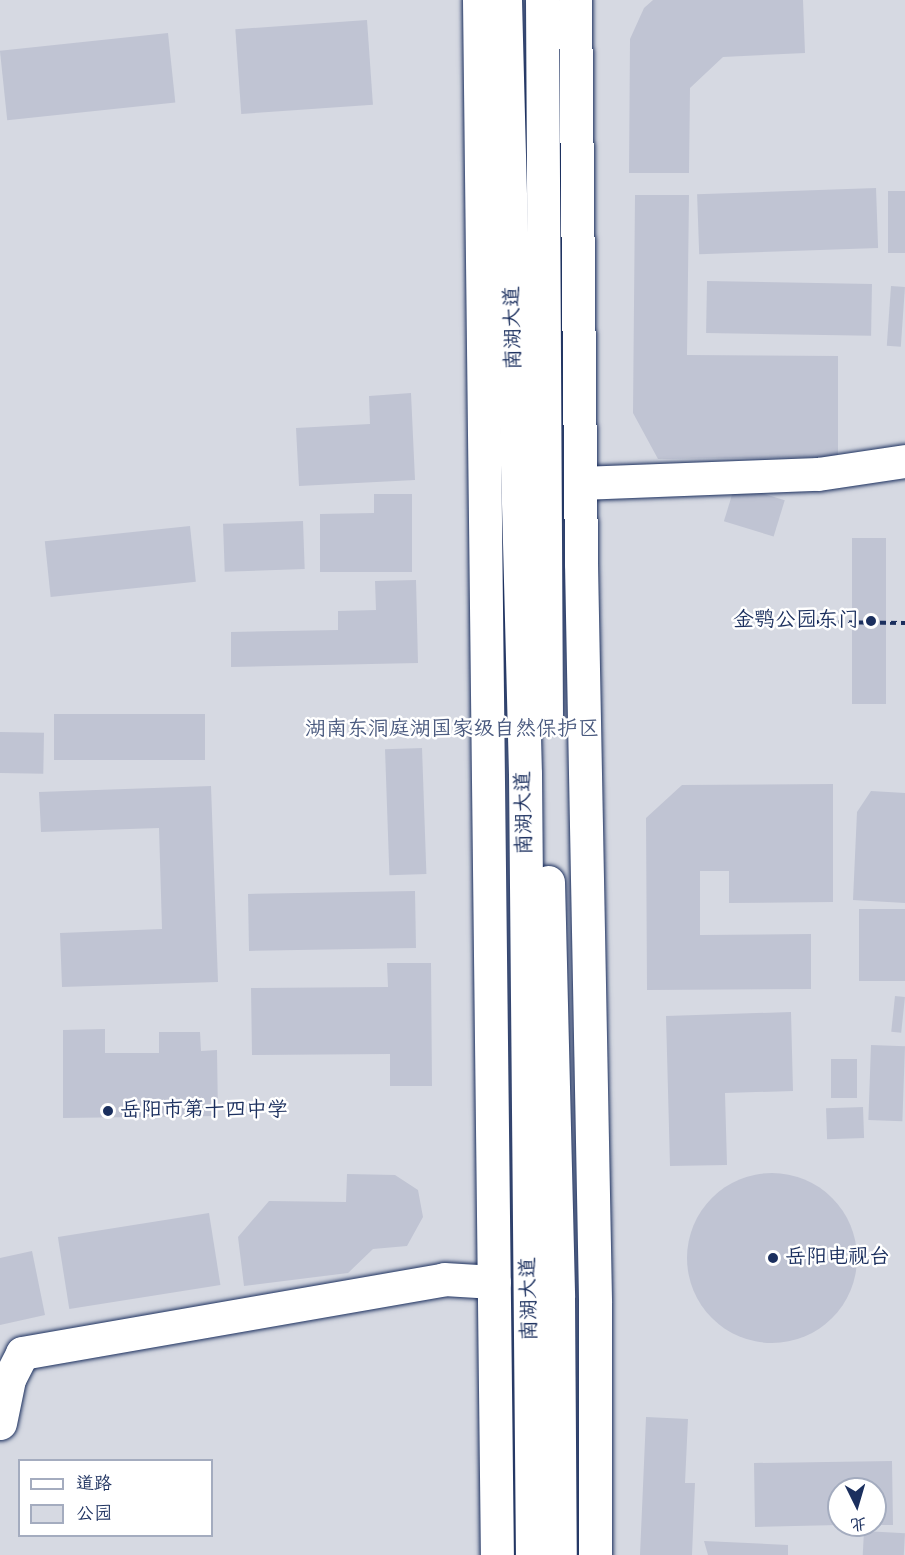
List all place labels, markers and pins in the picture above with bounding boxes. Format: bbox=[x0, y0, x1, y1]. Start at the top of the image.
place label: 金鹗公园东门 bbox=[733, 608, 859, 634]
marker: 金鹗公园东门 bbox=[864, 614, 878, 628]
place label: 岳阳市第十四中学 bbox=[120, 1098, 288, 1124]
marker: 岳阳市第十四中学 bbox=[101, 1104, 115, 1118]
place label: 岳阳电视台 bbox=[785, 1245, 890, 1271]
marker: 岳阳电视台 bbox=[766, 1251, 780, 1265]

